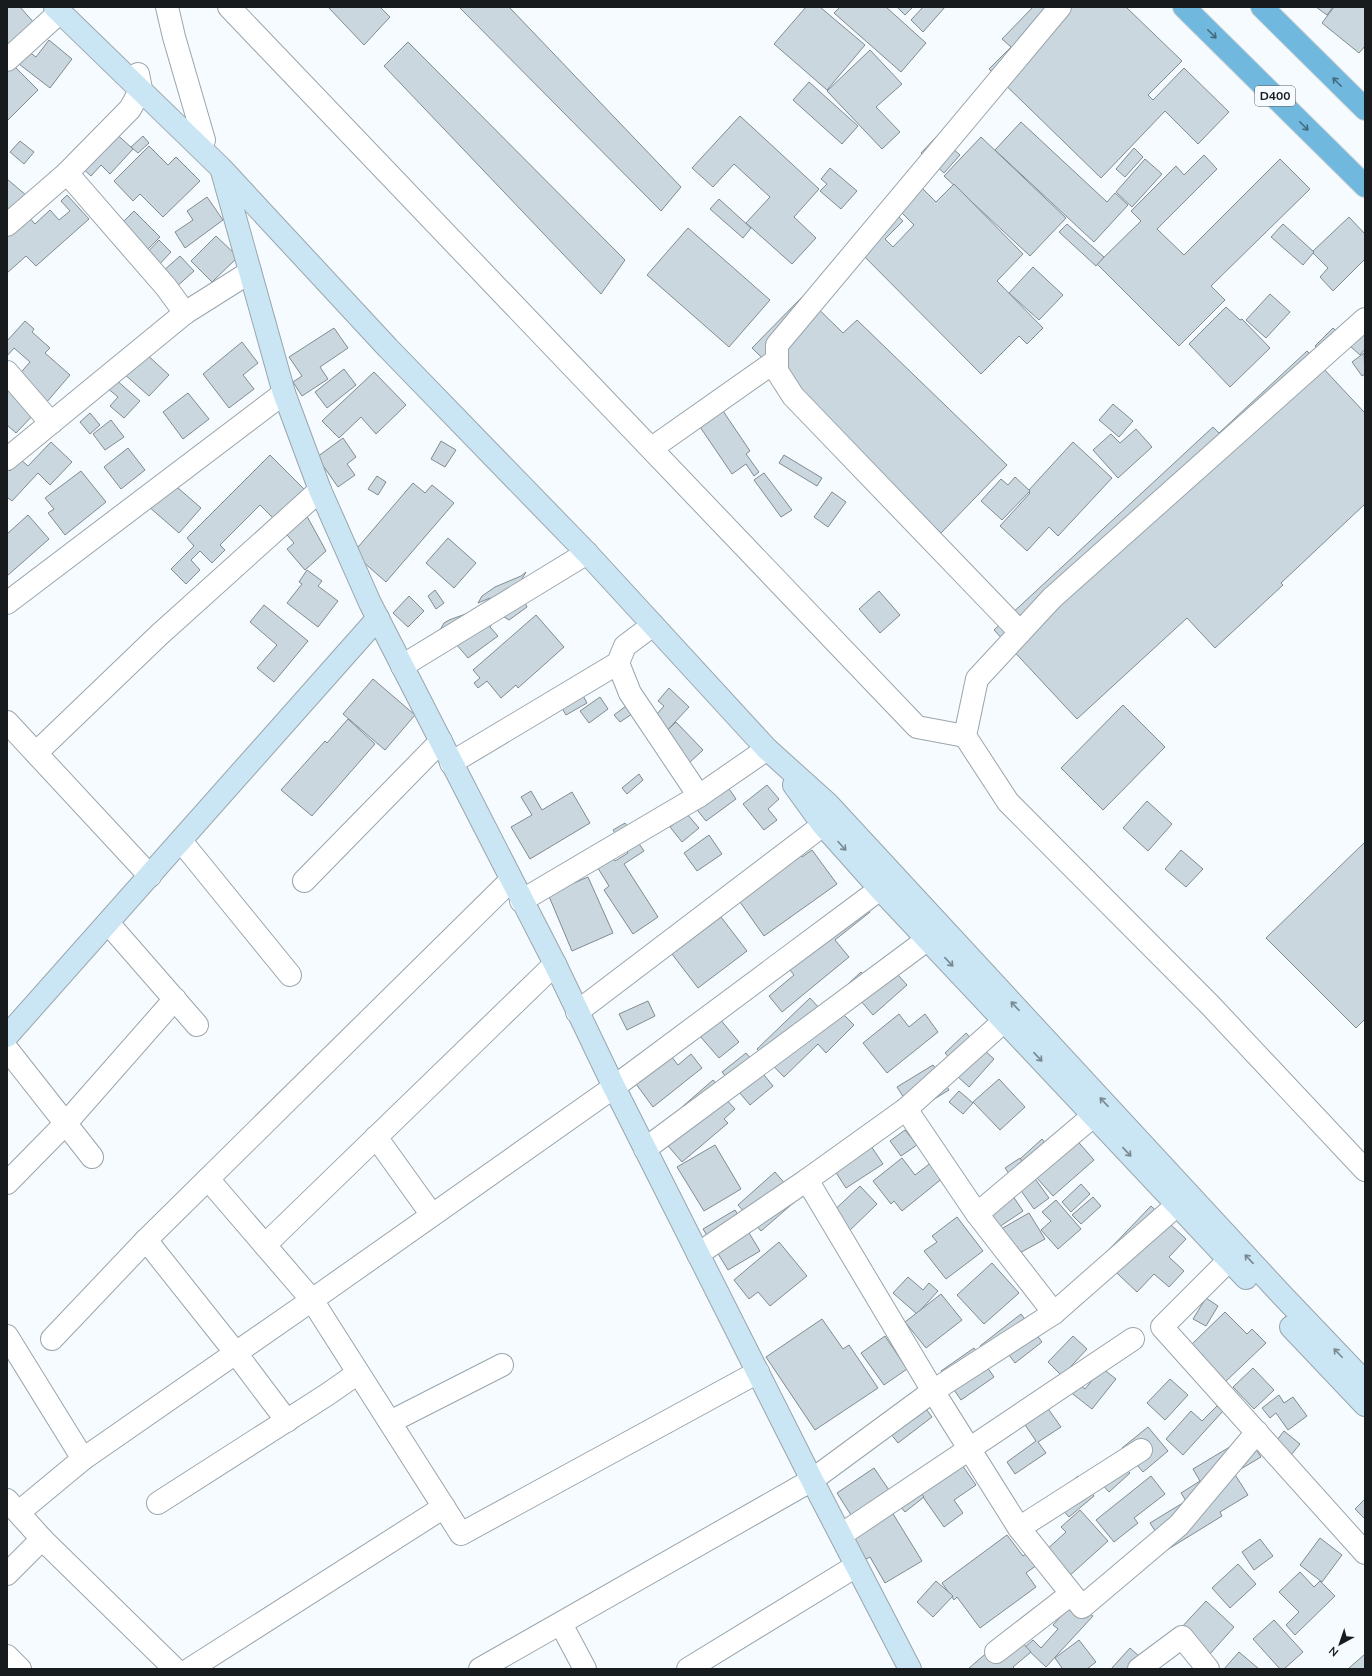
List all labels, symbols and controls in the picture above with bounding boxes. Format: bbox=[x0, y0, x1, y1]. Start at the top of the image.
one-way arrow bbox=[1207, 30, 1217, 39]
one-way arrow bbox=[1332, 77, 1342, 87]
road number: D400 bbox=[1255, 86, 1295, 106]
one-way arrow bbox=[1300, 121, 1309, 131]
one-way arrow bbox=[837, 841, 846, 851]
one-way arrow bbox=[944, 957, 954, 967]
one-way arrow bbox=[1011, 1001, 1020, 1012]
one-way arrow bbox=[1033, 1052, 1043, 1062]
one-way arrow bbox=[1099, 1097, 1108, 1107]
one-way arrow bbox=[1122, 1147, 1132, 1157]
one-way arrow bbox=[1244, 1254, 1254, 1264]
one-way arrow bbox=[1334, 1349, 1343, 1359]
north arrow bbox=[1320, 1624, 1360, 1664]
text: N bbox=[1326, 1643, 1342, 1660]

